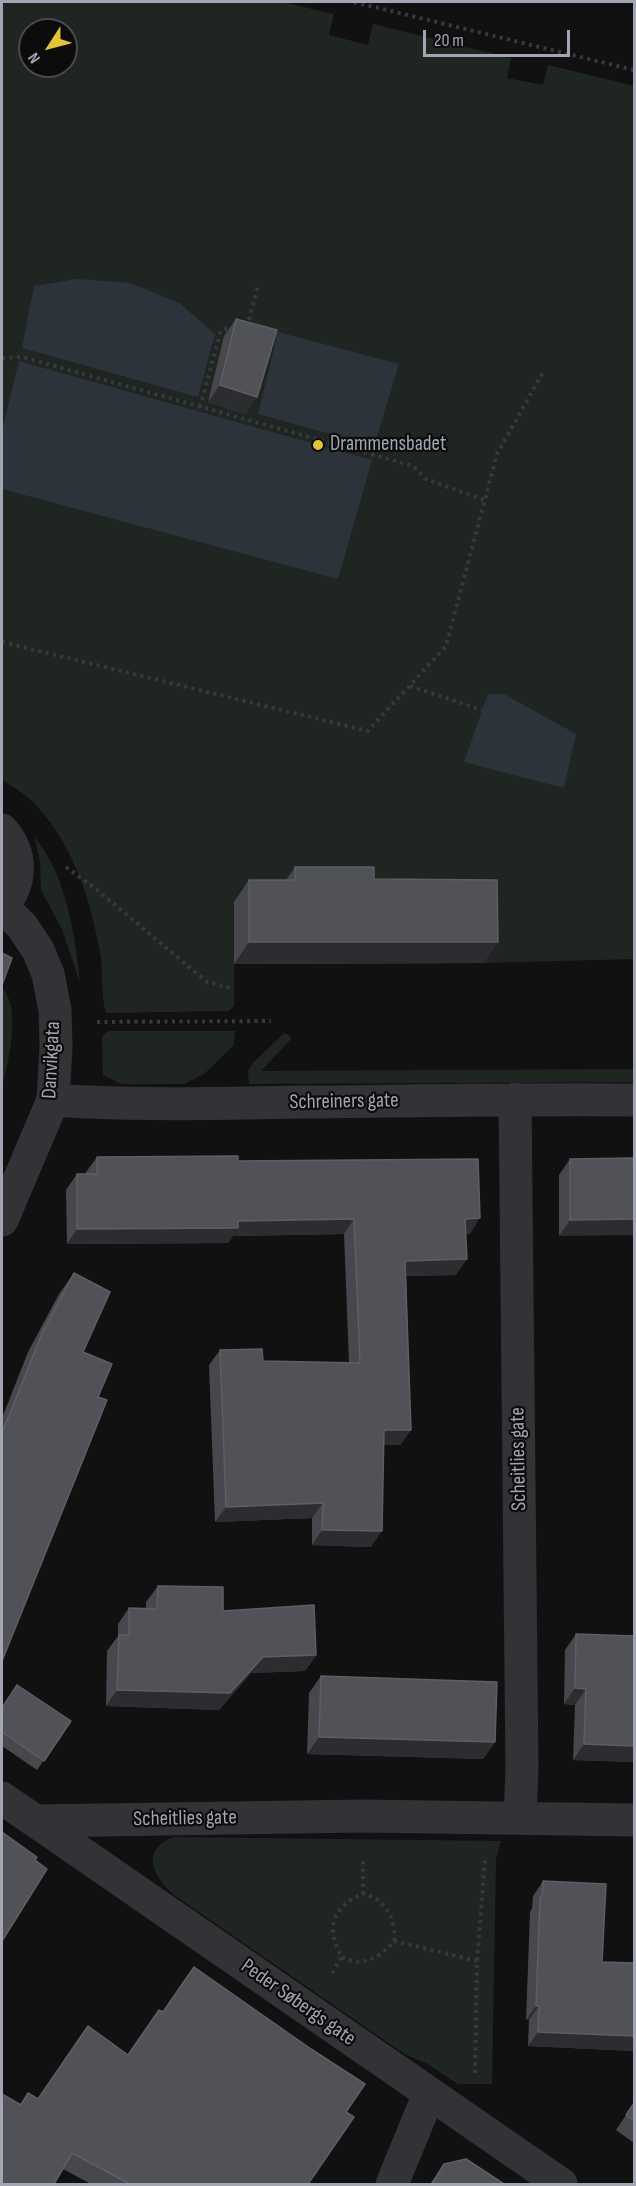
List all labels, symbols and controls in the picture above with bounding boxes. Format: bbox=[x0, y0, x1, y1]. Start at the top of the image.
north arrow bbox=[18, 18, 78, 78]
scale bar bbox=[426, 18, 573, 56]
text: 20 m bbox=[434, 30, 464, 51]
text: N bbox=[24, 49, 45, 67]
place label: Drammensbadet bbox=[330, 432, 446, 458]
marker: Drammensbadet bbox=[311, 438, 325, 452]
street label: Danvikgata bbox=[37, 1021, 67, 1099]
street label: Schreiners gate bbox=[289, 1088, 399, 1116]
street label: Scheitlies gate bbox=[505, 1407, 533, 1511]
street label: Scheitlies gate bbox=[133, 1805, 237, 1833]
street label: Peder Søbergs gate bbox=[236, 1954, 360, 2052]

